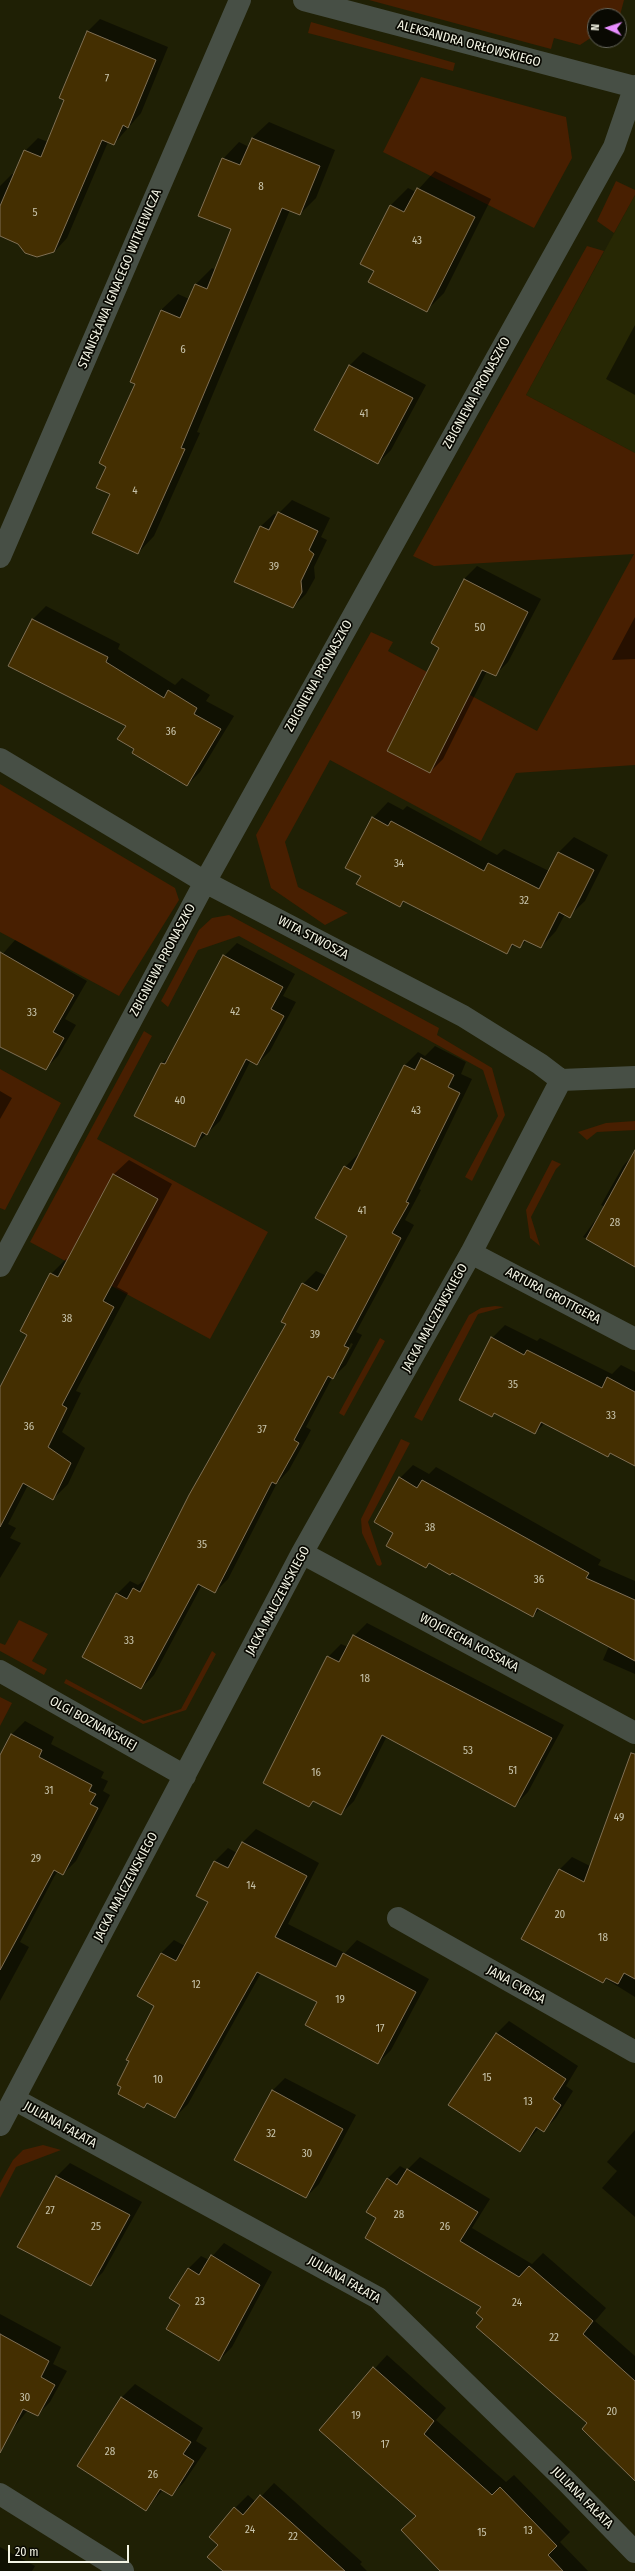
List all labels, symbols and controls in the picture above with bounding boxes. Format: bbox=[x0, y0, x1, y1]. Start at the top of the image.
north arrow bbox=[587, 8, 627, 48]
street label: ALEKSANDRA ORŁOWSKIEGO bbox=[396, 17, 542, 71]
text: N bbox=[589, 24, 602, 31]
house number: 7 bbox=[105, 72, 109, 86]
house number: 8 bbox=[258, 180, 264, 194]
street label: STANISŁAWA IGNACEGO WITKIEWICZA bbox=[75, 187, 165, 371]
house number: 5 bbox=[32, 206, 38, 220]
house number: 43 bbox=[412, 234, 422, 248]
street label: ZBIGNIEWA PRONASZKO bbox=[440, 335, 514, 451]
house number: 6 bbox=[180, 343, 186, 357]
house number: 41 bbox=[359, 407, 369, 421]
house number: 4 bbox=[132, 484, 138, 498]
house number: 39 bbox=[269, 560, 279, 574]
street label: ZBIGNIEWA PRONASZKO bbox=[282, 618, 356, 734]
house number: 50 bbox=[475, 621, 485, 635]
house number: 36 bbox=[166, 725, 176, 739]
house number: 34 bbox=[394, 857, 404, 871]
house number: 32 bbox=[519, 894, 529, 908]
street label: ZBIGNIEWA PRONASZKO bbox=[127, 901, 199, 1019]
street label: WITA STWOSZA bbox=[275, 913, 351, 963]
house number: 42 bbox=[230, 1005, 240, 1019]
house number: 33 bbox=[27, 1006, 37, 1020]
house number: 40 bbox=[174, 1094, 186, 1108]
house number: 43 bbox=[411, 1104, 421, 1118]
house number: 41 bbox=[357, 1204, 367, 1218]
house number: 28 bbox=[610, 1216, 620, 1230]
street label: JACKA MALCZEWSKIEGO bbox=[399, 1261, 471, 1375]
street label: ARTURA GROTTGERA bbox=[503, 1264, 603, 1328]
house number: 38 bbox=[62, 1312, 72, 1326]
house number: 39 bbox=[310, 1328, 320, 1342]
house number: 35 bbox=[508, 1378, 518, 1392]
house number: 33 bbox=[606, 1409, 616, 1423]
house number: 36 bbox=[24, 1420, 34, 1434]
house number: 37 bbox=[257, 1423, 267, 1437]
house number: 38 bbox=[425, 1521, 435, 1535]
house number: 35 bbox=[197, 1538, 207, 1552]
street label: JACKA MALCZEWSKIEGO bbox=[243, 1544, 313, 1658]
house number: 36 bbox=[534, 1573, 544, 1587]
street label: WOJCIECHA KOSSAKA bbox=[417, 1610, 521, 1676]
house number: 33 bbox=[124, 1634, 134, 1648]
house number: 18 bbox=[360, 1672, 370, 1686]
street label: OLGI BOZNAŃSKIEJ bbox=[47, 1694, 139, 1754]
house number: 53 bbox=[463, 1744, 473, 1758]
house number: 51 bbox=[509, 1764, 517, 1778]
house number: 16 bbox=[311, 1766, 321, 1780]
house number: 31 bbox=[45, 1784, 53, 1798]
house number: 49 bbox=[614, 1811, 624, 1825]
street label: JACKA MALCZEWSKIEGO bbox=[91, 1830, 161, 1944]
house number: 29 bbox=[31, 1852, 41, 1866]
house number: 14 bbox=[246, 1879, 256, 1893]
house number: 20 bbox=[555, 1908, 565, 1922]
house number: 18 bbox=[598, 1931, 608, 1945]
street label: JANA CYBISA bbox=[484, 1962, 548, 2008]
house number: 12 bbox=[191, 1978, 201, 1992]
house number: 19 bbox=[335, 1993, 345, 2007]
house number: 17 bbox=[376, 2022, 384, 2036]
house number: 15 bbox=[482, 2071, 492, 2085]
house number: 10 bbox=[153, 2073, 163, 2087]
house number: 13 bbox=[523, 2095, 533, 2109]
street label: JULIANA FAŁATA bbox=[21, 2098, 99, 2152]
house number: 32 bbox=[266, 2127, 276, 2141]
house number: 30 bbox=[302, 2147, 312, 2161]
house number: 27 bbox=[45, 2204, 55, 2218]
house number: 28 bbox=[394, 2208, 404, 2222]
house number: 25 bbox=[91, 2220, 101, 2234]
house number: 26 bbox=[440, 2220, 450, 2234]
street label: JULIANA FAŁATA bbox=[305, 2253, 383, 2307]
house number: 23 bbox=[195, 2295, 205, 2309]
house number: 24 bbox=[512, 2296, 522, 2310]
house number: 22 bbox=[549, 2331, 559, 2345]
house number: 30 bbox=[20, 2391, 30, 2405]
house number: 20 bbox=[607, 2405, 617, 2419]
house number: 19 bbox=[351, 2409, 361, 2423]
house number: 17 bbox=[381, 2438, 389, 2452]
house number: 28 bbox=[105, 2445, 115, 2459]
street label: JULIANA FAŁATA bbox=[548, 2464, 616, 2532]
house number: 26 bbox=[148, 2468, 158, 2482]
house number: 24 bbox=[245, 2523, 255, 2537]
house number: 13 bbox=[523, 2524, 533, 2538]
house number: 15 bbox=[477, 2526, 487, 2540]
house number: 22 bbox=[288, 2530, 298, 2544]
scale bar bbox=[10, 2537, 131, 2563]
text: 20 m bbox=[15, 2545, 39, 2559]

